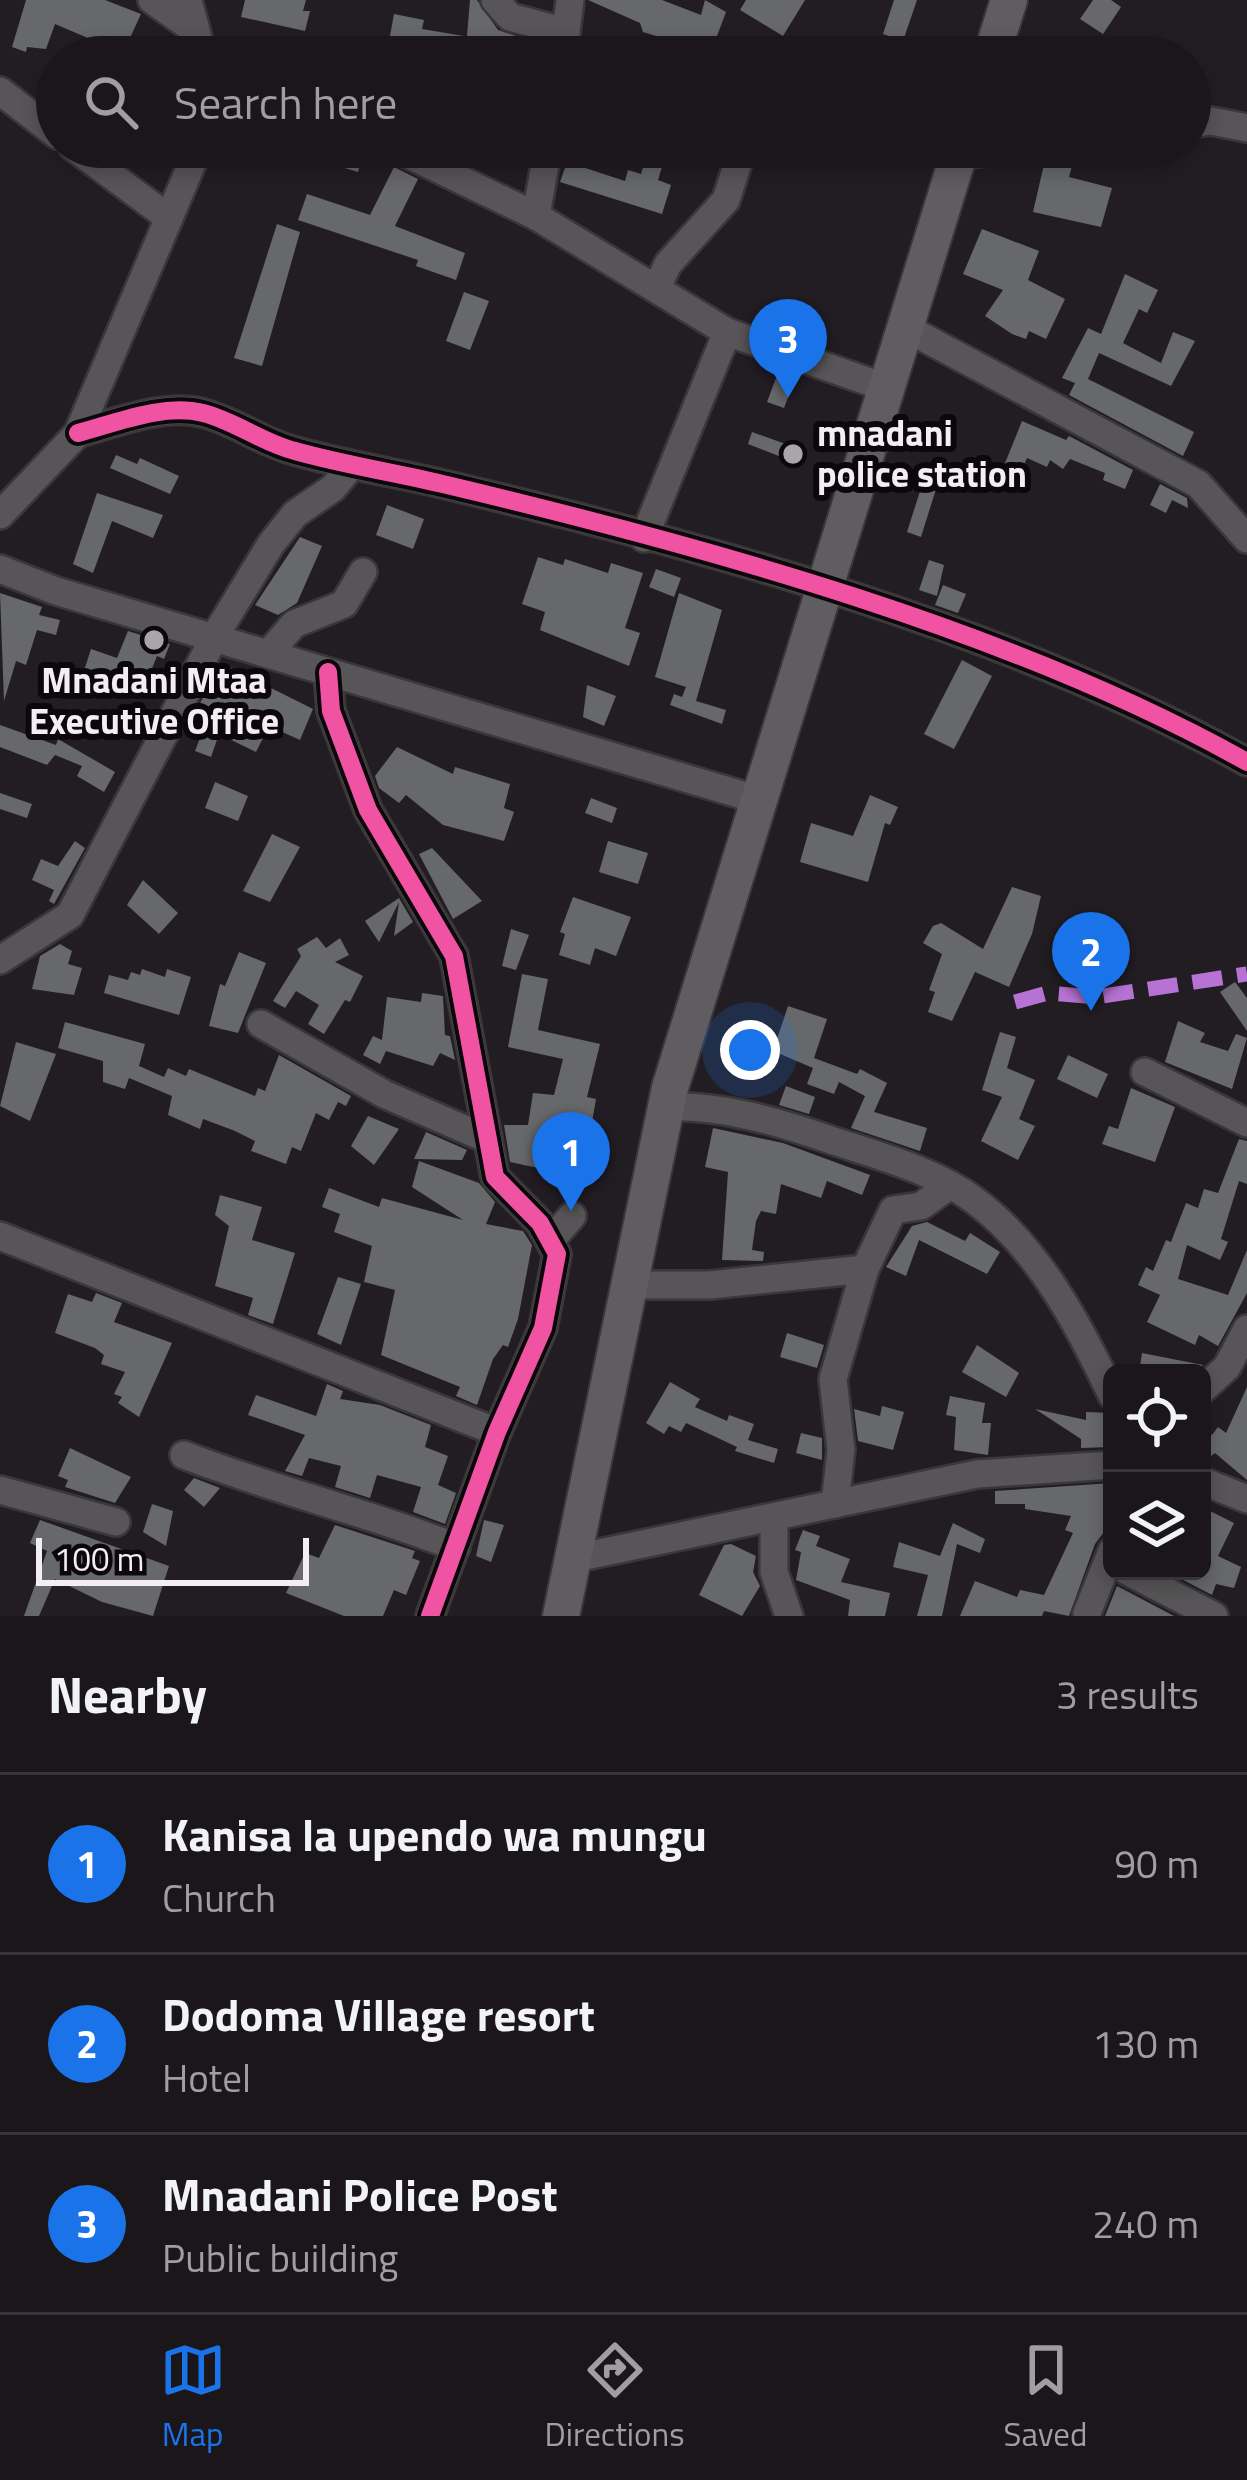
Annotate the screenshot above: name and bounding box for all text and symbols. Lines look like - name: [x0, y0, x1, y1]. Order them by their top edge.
- search box: [36, 36, 1211, 168]
- text: Search here: [174, 68, 397, 136]
- icon: search: [78, 69, 144, 135]
- pin: 3: [749, 299, 827, 398]
- place label: mnadani police station: [817, 405, 1027, 501]
- marker: mnadani police station: [780, 441, 806, 467]
- marker: Mnadani Mtaa Executive Office: [141, 627, 167, 653]
- place label: Mnadani Mtaa Executive Office: [29, 652, 279, 748]
- pin: 2: [1052, 912, 1130, 1011]
- your location: [720, 1020, 780, 1080]
- pin: 1: [532, 1112, 610, 1211]
- map controls: [1103, 1364, 1211, 1580]
- button: locate: [1103, 1364, 1211, 1472]
- button: layers: [1103, 1472, 1211, 1580]
- scale bar: [36, 1532, 309, 1585]
- text: 100 m: [54, 1534, 144, 1584]
- text: Nearby: [48, 1655, 207, 1733]
- text: 3 results: [1056, 1665, 1199, 1724]
- text: Kanisa la upendo wa mungu: [162, 1800, 707, 1868]
- text: 1: [76, 1834, 98, 1893]
- text: 90 m: [1114, 1834, 1199, 1893]
- text: Church: [162, 1868, 276, 1927]
- text: Dodoma Village resort: [162, 1980, 595, 2048]
- text: 2: [76, 2014, 98, 2073]
- text: 130 m: [1092, 2014, 1199, 2073]
- text: Hotel: [162, 2048, 251, 2107]
- text: Mnadani Police Post: [162, 2160, 558, 2228]
- text: 3: [76, 2194, 98, 2253]
- text: 240 m: [1092, 2194, 1199, 2253]
- text: Public building: [162, 2228, 398, 2287]
- tab: Map: [160, 2337, 226, 2459]
- tab: Directions: [545, 2337, 685, 2459]
- tab: Saved: [1004, 2337, 1087, 2459]

